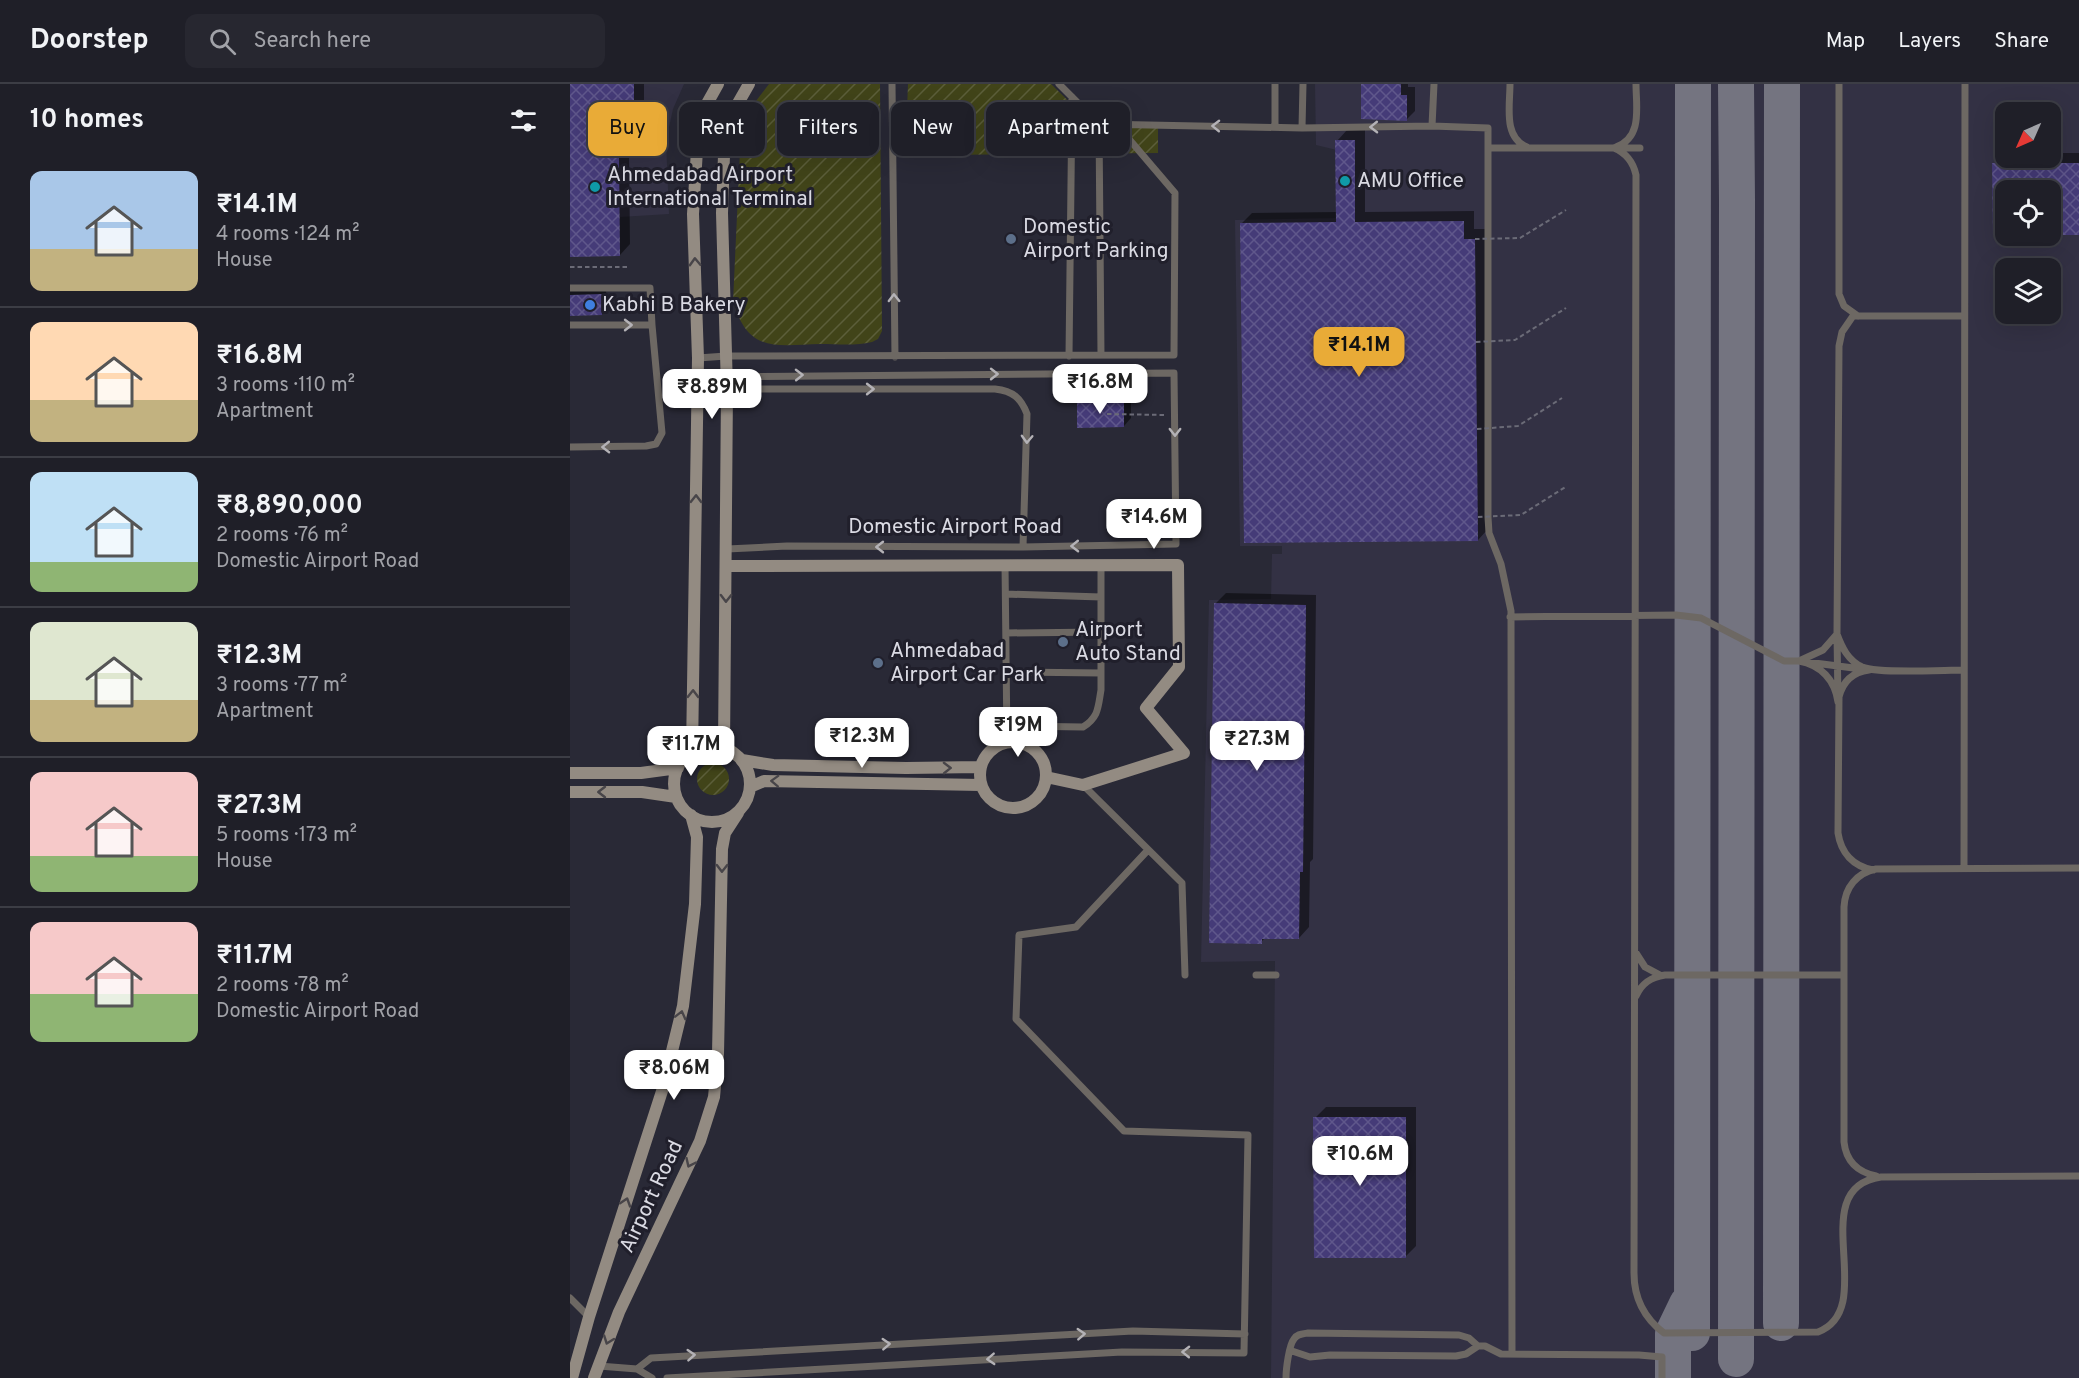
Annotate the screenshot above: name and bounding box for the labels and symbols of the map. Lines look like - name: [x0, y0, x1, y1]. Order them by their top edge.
- north arrow: [1995, 102, 2061, 168]
- one-way arrow: [1212, 120, 1221, 132]
- one-way arrow: [1369, 121, 1378, 133]
- place label: Ahmedabad Airport International Terminal: [607, 162, 813, 213]
- place label: AMU Office: [1357, 168, 1464, 195]
- marker: AMU Office: [1338, 174, 1352, 188]
- marker: Ahmedabad Airport International Terminal: [588, 180, 602, 194]
- place label: Domestic Airport Parking: [1023, 214, 1168, 265]
- marker: Domestic Airport Parking: [1004, 232, 1018, 246]
- one-way arrow: [689, 257, 701, 266]
- place label: Kabhi B Bakery: [602, 292, 746, 319]
- one-way arrow: [888, 294, 900, 303]
- marker: Kabhi B Bakery: [583, 298, 597, 312]
- one-way arrow: [624, 319, 633, 331]
- pin: ₹14.1M: [1310, 327, 1408, 378]
- pin: ₹16.8M: [1051, 364, 1149, 415]
- one-way arrow: [989, 368, 998, 380]
- pin: ₹8.89M: [663, 369, 761, 420]
- one-way arrow: [794, 369, 803, 381]
- one-way arrow: [865, 383, 874, 395]
- one-way arrow: [1169, 427, 1181, 436]
- one-way arrow: [1020, 435, 1033, 444]
- one-way arrow: [602, 440, 611, 453]
- one-way arrow: [690, 494, 702, 503]
- pin: ₹14.6M: [1105, 499, 1203, 550]
- street label: Domestic Airport Road: [848, 514, 1062, 541]
- one-way arrow: [1071, 540, 1080, 553]
- one-way arrow: [876, 541, 885, 553]
- one-way arrow: [720, 593, 732, 602]
- place label: Airport Auto Stand: [1075, 617, 1181, 668]
- marker: Airport Auto Stand: [1056, 635, 1070, 649]
- place label: Ahmedabad Airport Car Park: [890, 638, 1044, 689]
- marker: Ahmedabad Airport Car Park: [871, 656, 885, 670]
- one-way arrow: [686, 689, 699, 698]
- pin: ₹19M: [982, 707, 1054, 758]
- pin: ₹12.3M: [813, 718, 911, 769]
- pin: ₹27.3M: [1208, 721, 1306, 772]
- pin: ₹11.7M: [642, 726, 740, 777]
- one-way arrow: [942, 762, 951, 774]
- one-way arrow: [771, 775, 780, 788]
- one-way arrow: [598, 786, 607, 798]
- one-way arrow: [716, 863, 728, 872]
- one-way arrow: [674, 1010, 687, 1020]
- pin: ₹8.06M: [625, 1050, 723, 1101]
- street label: Airport Road: [614, 1136, 690, 1258]
- pin: ₹10.6M: [1311, 1136, 1409, 1187]
- one-way arrow: [685, 1157, 697, 1168]
- one-way arrow: [619, 1197, 631, 1208]
- one-way arrow: [1076, 1327, 1085, 1340]
- one-way arrow: [603, 1334, 616, 1345]
- one-way arrow: [881, 1337, 890, 1350]
- one-way arrow: [1181, 1346, 1190, 1359]
- one-way arrow: [687, 1349, 696, 1362]
- one-way arrow: [987, 1353, 996, 1366]

